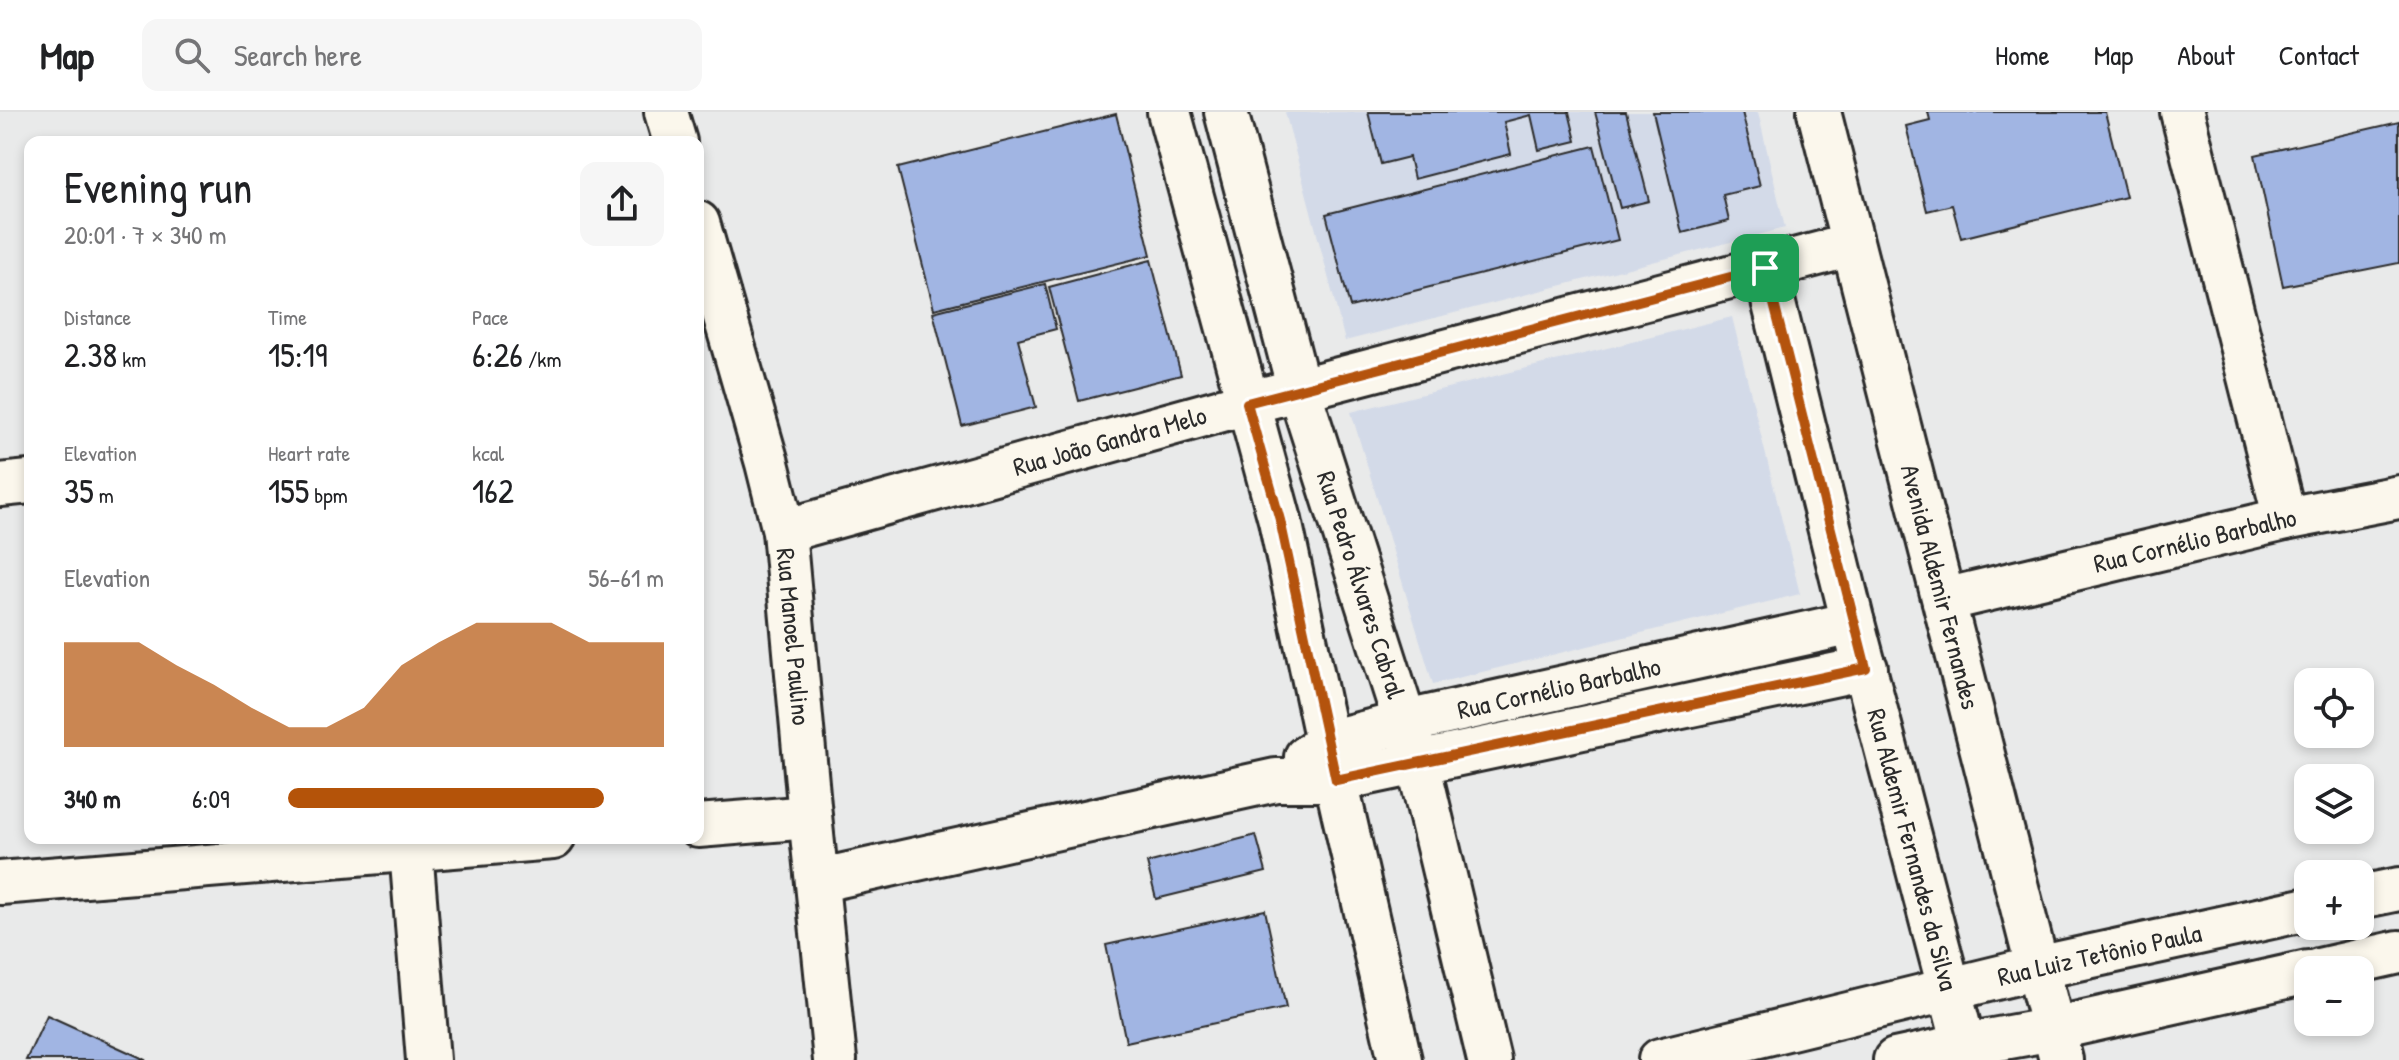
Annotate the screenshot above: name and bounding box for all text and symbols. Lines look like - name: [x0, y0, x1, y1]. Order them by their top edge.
- search box: [142, 19, 702, 91]
- text: Map: [40, 29, 94, 81]
- icon: search: [170, 33, 214, 77]
- text: Search here: [234, 35, 362, 75]
- text: Home: [1995, 36, 2050, 74]
- text: Map: [2094, 36, 2133, 74]
- text: About: [2177, 36, 2235, 74]
- text: Contact: [2279, 36, 2359, 74]
- text: Evening run: [64, 157, 252, 217]
- button: share: [580, 162, 664, 246]
- text: 20:01 · 7 × 340 m: [64, 217, 226, 252]
- pin: [1731, 234, 1799, 302]
- icon: arrive: [1743, 246, 1787, 290]
- text: Distance: [64, 302, 131, 332]
- text: Time: [268, 302, 307, 332]
- text: Pace: [472, 302, 509, 332]
- text: 2.38: [64, 332, 117, 378]
- text: 15:19: [268, 332, 327, 378]
- text: 6:26: [472, 332, 523, 378]
- text: km: [117, 344, 146, 374]
- text: /km: [523, 344, 561, 374]
- street label: Rua João Gandra Melo: [1009, 397, 1210, 484]
- text: Elevation: [64, 438, 137, 468]
- text: Heart rate: [268, 438, 350, 468]
- text: kcal: [472, 438, 504, 468]
- street label: Avenida Aldemir Fernandes: [1893, 461, 1989, 713]
- street label: Rua Pedro Álvares Cabral: [1309, 467, 1414, 703]
- text: 35: [64, 468, 94, 514]
- text: 155: [268, 468, 309, 514]
- text: 162: [472, 468, 514, 514]
- text: m: [94, 480, 114, 510]
- text: bpm: [309, 480, 348, 510]
- street label: Rua Cornélio Barbalho: [2090, 499, 2299, 581]
- street label: Rua Manoel Paulino: [769, 547, 820, 727]
- text: Elevation: [64, 560, 150, 595]
- text: 56–61 m: [588, 560, 664, 595]
- street label: Rua Cornélio Barbalho: [1454, 648, 1664, 727]
- map controls: [2294, 668, 2374, 1036]
- button: locate: [2294, 668, 2374, 748]
- street label: Rua Aldemir Fernandes da Silva: [1859, 705, 1967, 994]
- button: layers: [2294, 764, 2374, 844]
- text: 340 m: [64, 781, 121, 816]
- text: 6:09: [192, 781, 230, 816]
- button: +: [2294, 860, 2374, 940]
- street label: Rua Luiz Tetônio Paula: [1994, 915, 2205, 994]
- button: −: [2294, 956, 2374, 1036]

